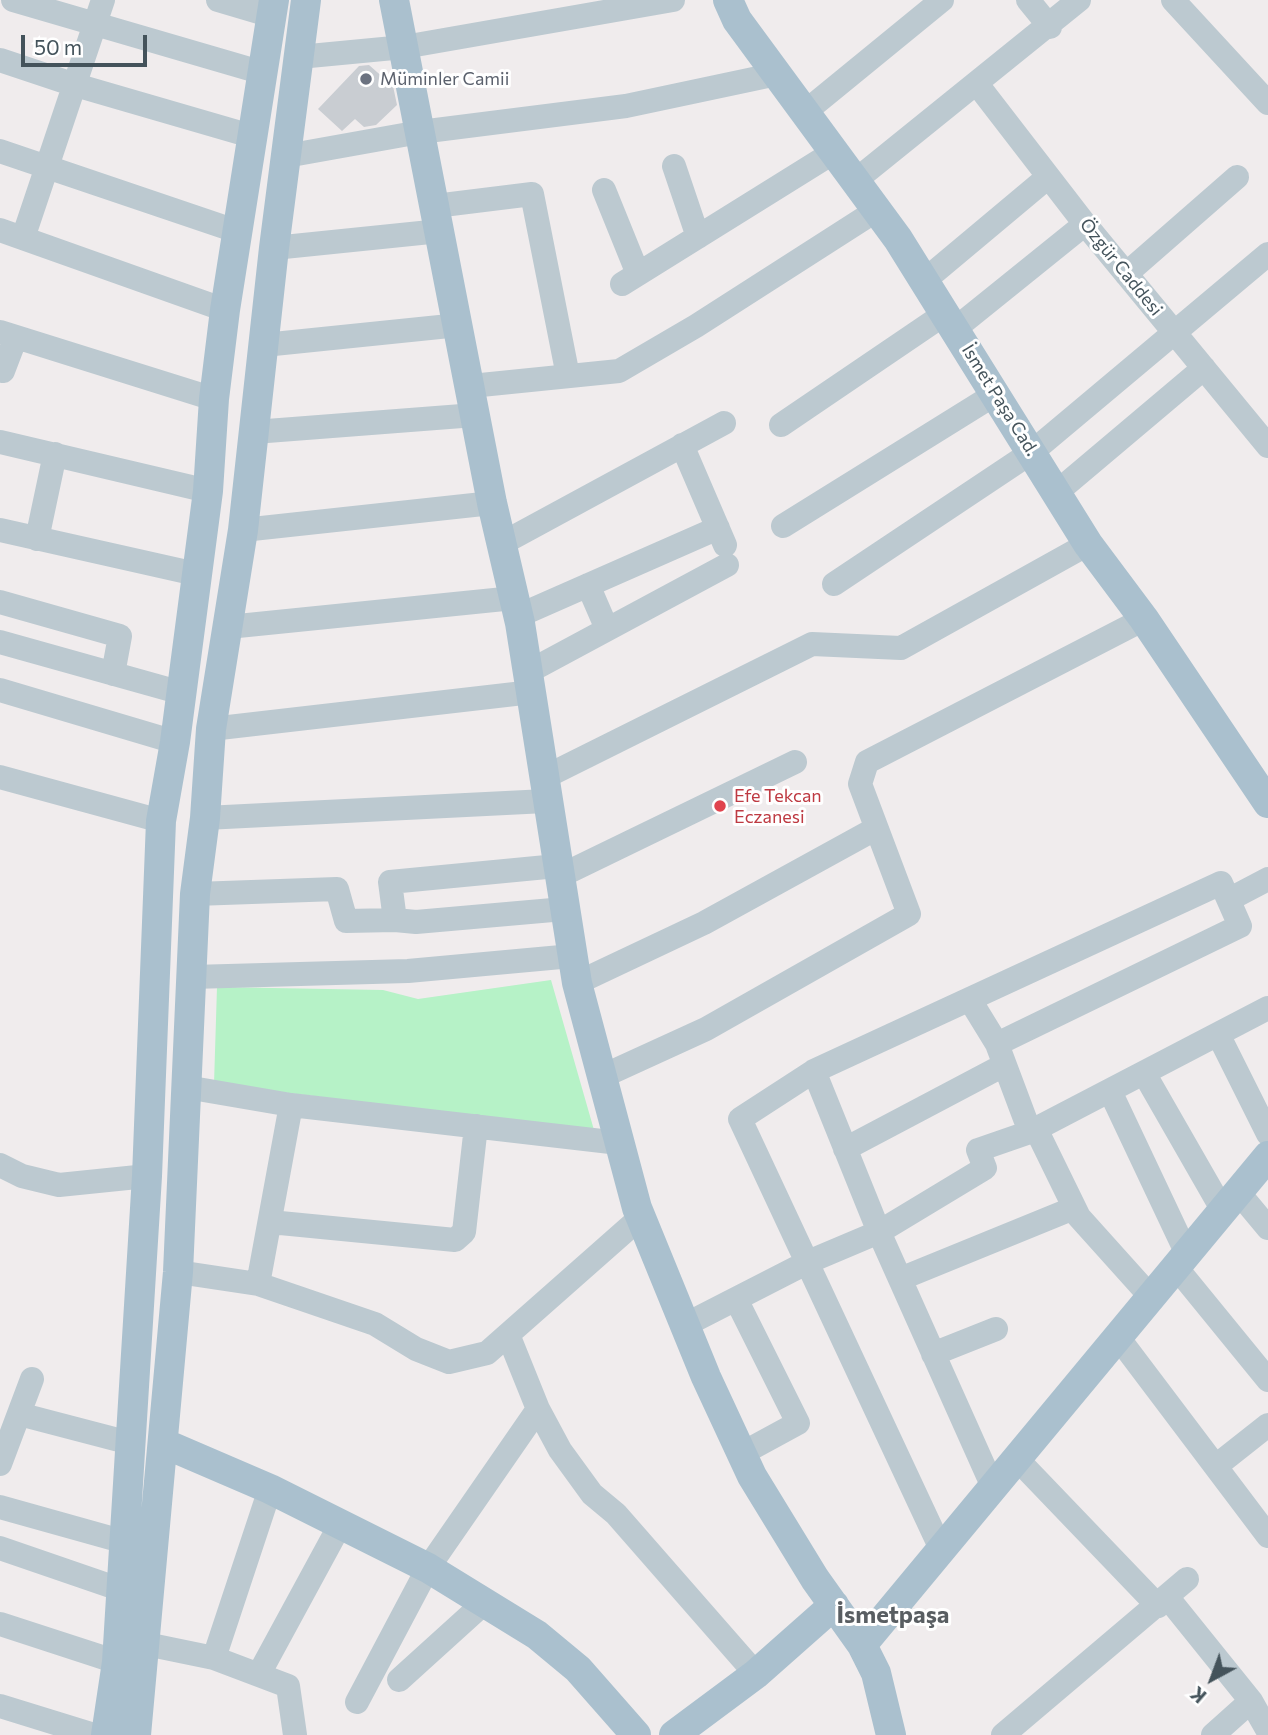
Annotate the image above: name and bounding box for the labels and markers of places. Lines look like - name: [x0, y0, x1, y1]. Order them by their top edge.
- place label: Müminler Camii: [380, 68, 509, 90]
- marker: Müminler Camii: [358, 71, 374, 87]
- place label: Efe Tekcan Eczanesi: [734, 785, 822, 828]
- marker: Efe Tekcan Eczanesi: [712, 798, 728, 814]

